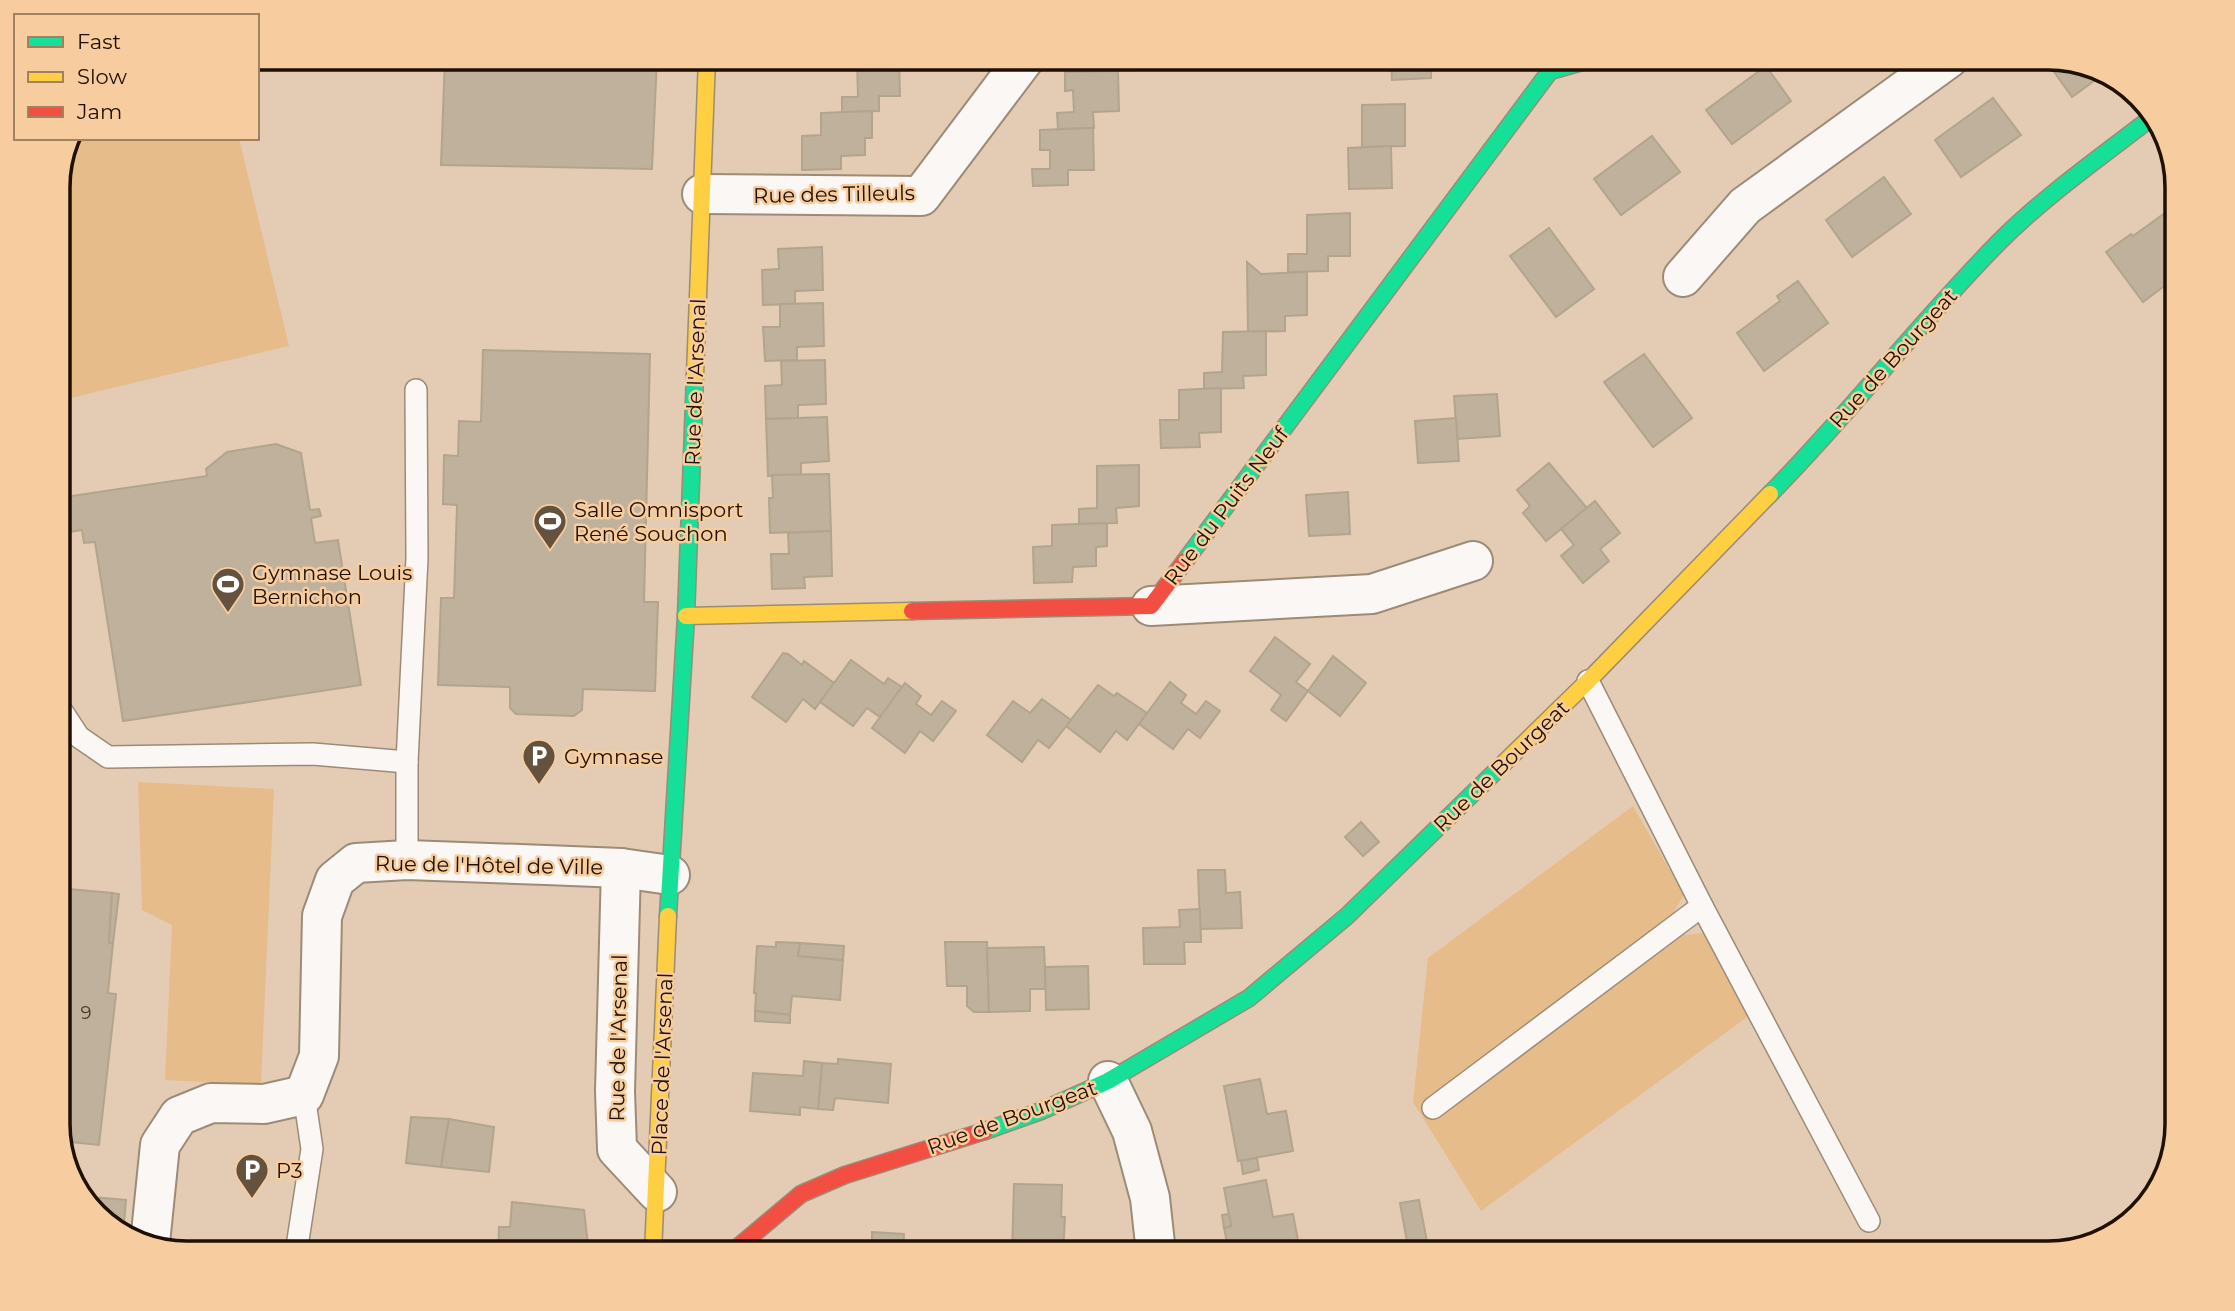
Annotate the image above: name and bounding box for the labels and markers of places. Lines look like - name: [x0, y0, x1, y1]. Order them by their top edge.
- place label: Salle Omnisport René Souchon: [574, 497, 743, 546]
- sports icon: Salle Omnisport René Souchon: [531, 502, 569, 551]
- place label: Gymnase Louis Bernichon: [252, 560, 412, 609]
- sports icon: Gymnase Louis Bernichon: [209, 565, 247, 614]
- parking icon: Gymnase: [520, 737, 558, 786]
- place label: Gymnase: [564, 744, 663, 769]
- parking icon: P3: [233, 1151, 271, 1200]
- place label: P3: [276, 1158, 303, 1183]

